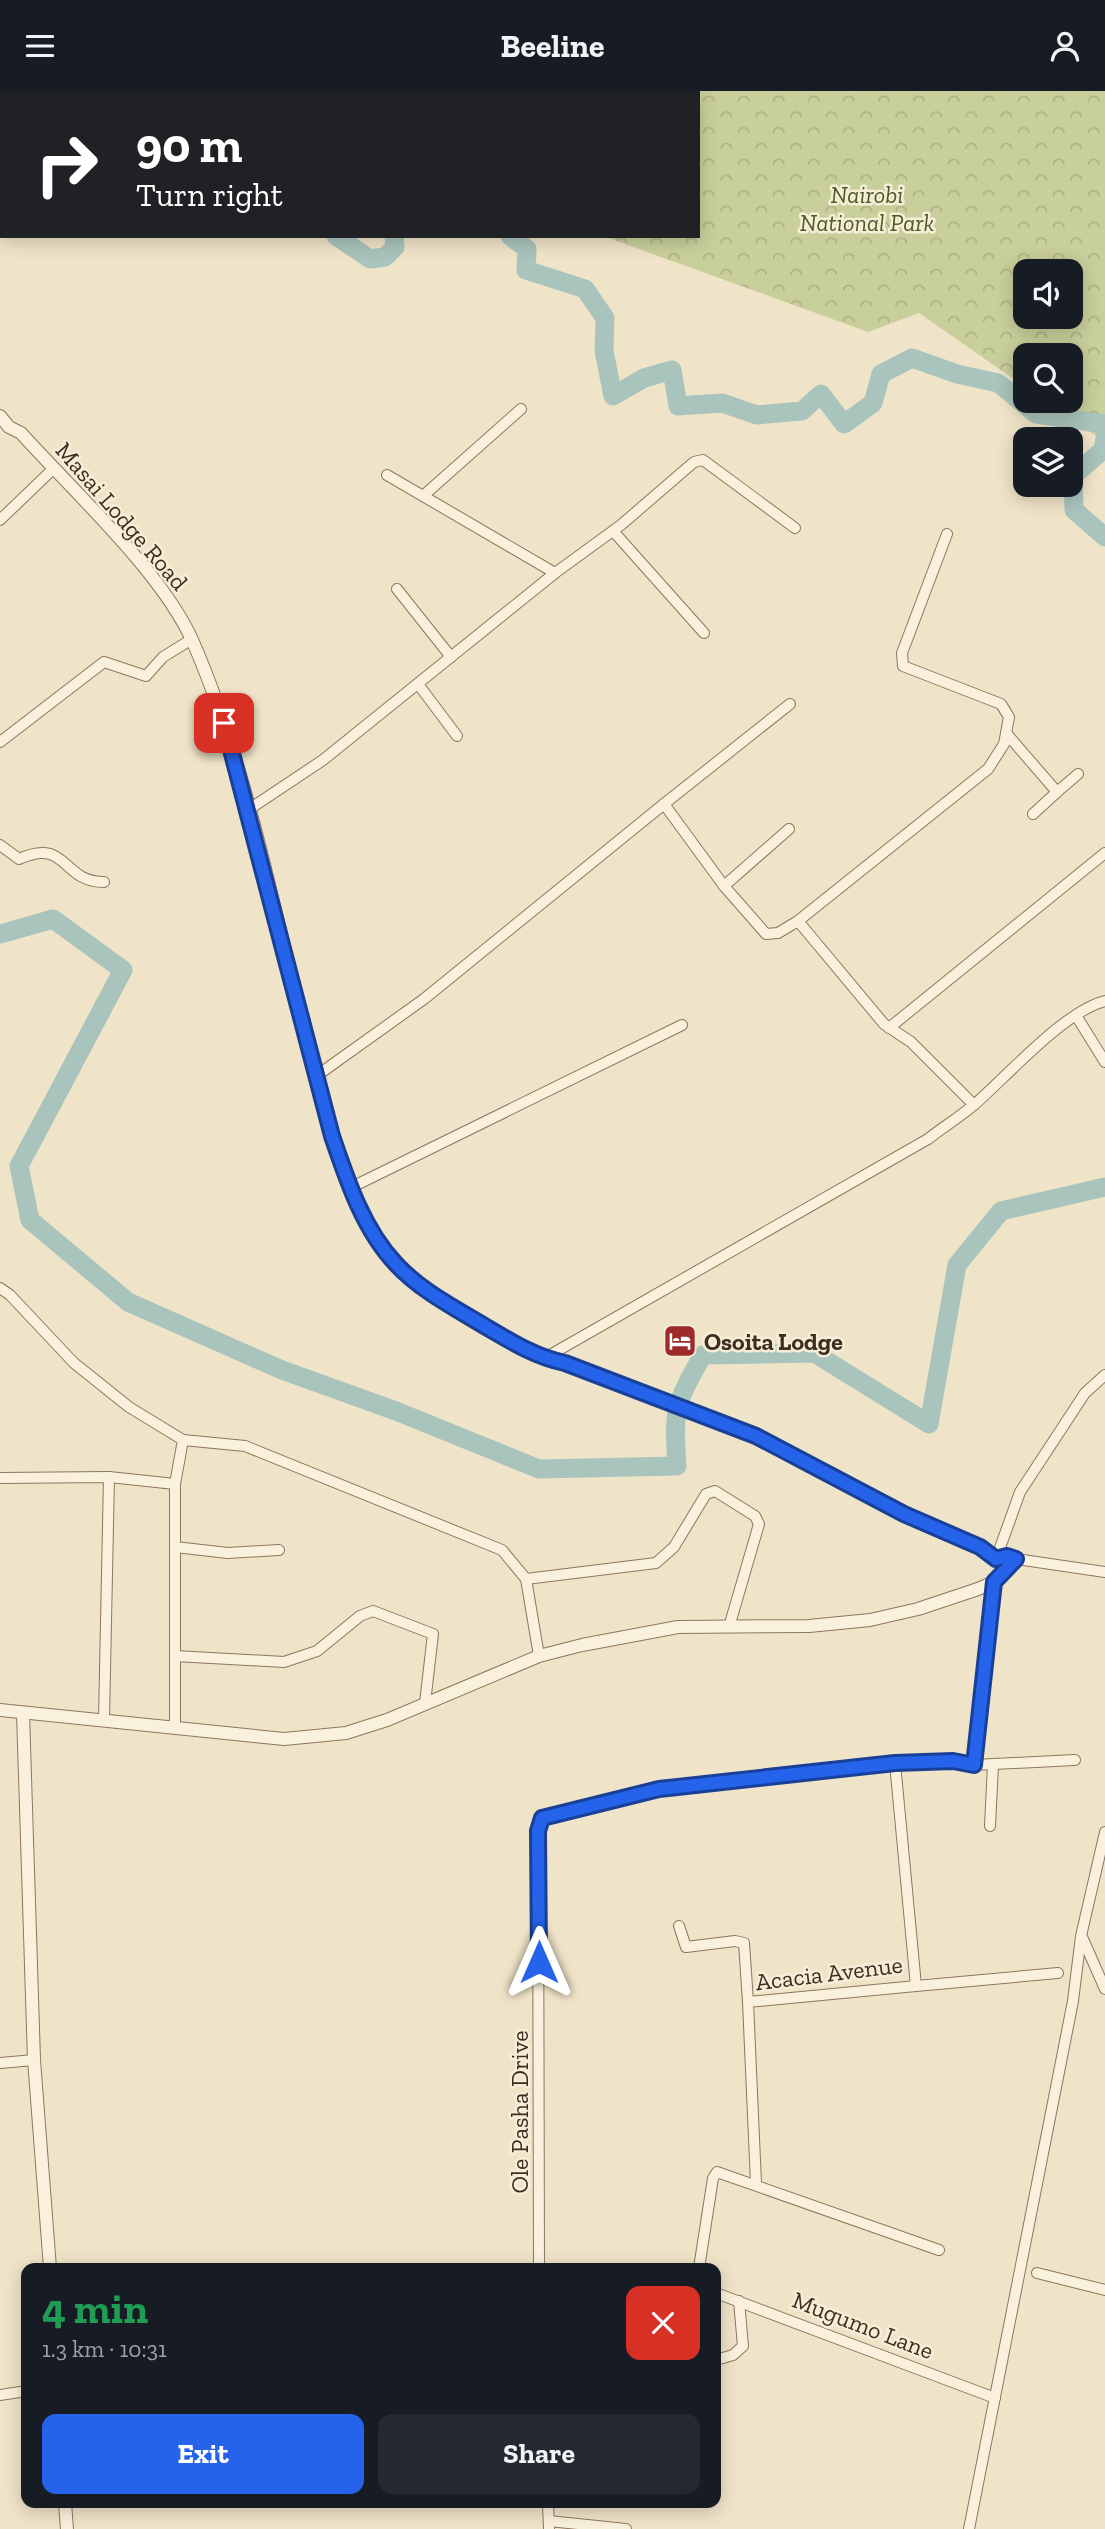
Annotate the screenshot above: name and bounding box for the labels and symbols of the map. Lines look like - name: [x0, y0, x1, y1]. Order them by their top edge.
- park label: Nairobi National Park: [800, 180, 935, 237]
- street label: Masai Lodge Road: [50, 436, 194, 596]
- pin: [194, 693, 254, 753]
- hotel icon: Osoita Lodge: [661, 1322, 699, 1360]
- place label: Osoita Lodge: [704, 1327, 843, 1356]
- position arrow: [502, 1925, 576, 1999]
- street label: Acacia Avenue: [754, 1950, 904, 1996]
- street label: Ole Pasha Drive: [505, 2030, 534, 2194]
- street label: Mugumo Lane: [788, 2285, 938, 2365]

